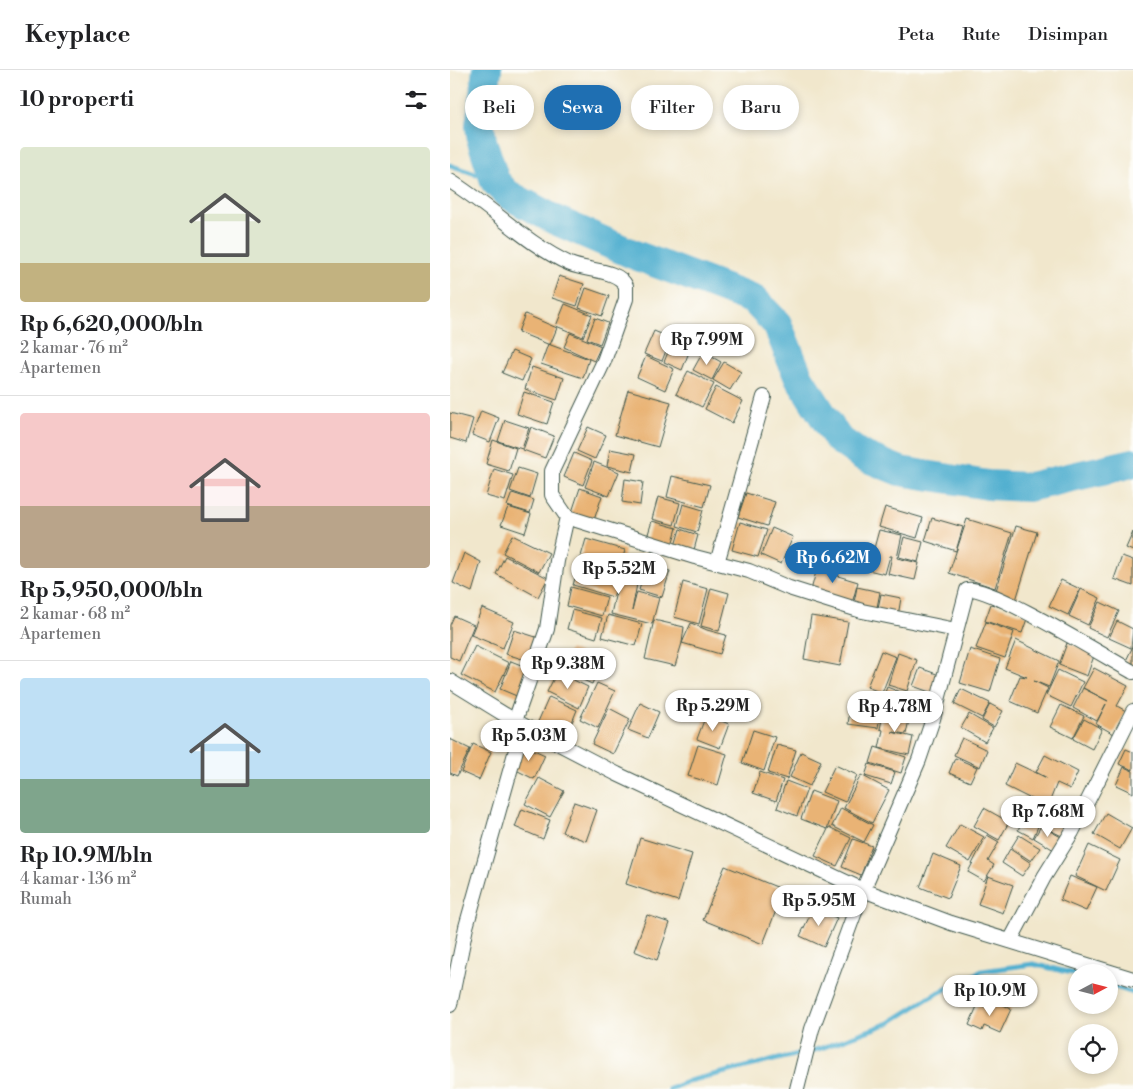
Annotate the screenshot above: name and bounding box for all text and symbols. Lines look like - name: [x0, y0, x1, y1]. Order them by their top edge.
- text: Keyplace: [25, 20, 130, 50]
- text: Peta: [898, 23, 934, 46]
- text: Rute: [962, 23, 1000, 46]
- text: Disimpan: [1028, 23, 1108, 46]
- chip: Beli: [465, 85, 534, 130]
- chip: Sewa: [544, 85, 621, 130]
- chip: Filter: [631, 85, 713, 130]
- chip: Baru: [723, 85, 799, 130]
- icon: filters: [402, 86, 430, 114]
- text: 10 properti: [20, 87, 134, 113]
- icon: home: [180, 180, 270, 270]
- text: Rp 6,620,000/bln: [20, 312, 203, 338]
- pin: Rp 7.99M: [655, 324, 759, 366]
- text: Rp 7.99M: [671, 330, 743, 350]
- text: 2 kamar · 76 m²: [20, 338, 128, 358]
- text: Apartemen: [20, 358, 101, 378]
- icon: home: [180, 445, 270, 535]
- pin: Rp 6.62M: [781, 542, 885, 584]
- text: Rp 6.62M: [796, 548, 870, 568]
- pin: Rp 5.52M: [567, 552, 671, 595]
- text: Rp 5.52M: [582, 559, 656, 579]
- text: Rp 5,950,000/bln: [20, 578, 203, 604]
- text: 2 kamar · 68 m²: [20, 604, 130, 624]
- text: Apartemen: [20, 624, 101, 644]
- pin: Rp 9.38M: [516, 648, 620, 690]
- text: Rp 9.38M: [531, 654, 605, 674]
- pin: Rp 5.29M: [661, 690, 765, 732]
- pin: Rp 4.78M: [843, 690, 947, 733]
- text: Rp 5.29M: [676, 696, 750, 716]
- text: Rp 4.78M: [858, 697, 932, 717]
- icon: home: [180, 710, 270, 800]
- pin: Rp 5.03M: [477, 720, 581, 762]
- text: Rp 5.03M: [492, 726, 566, 746]
- pin: Rp 7.68M: [996, 796, 1100, 838]
- text: Rp 7.68M: [1012, 802, 1084, 822]
- text: Rp 10.9M/bln: [20, 843, 152, 869]
- text: 4 kamar · 136 m²: [20, 869, 136, 889]
- pin: Rp 5.95M: [767, 884, 871, 927]
- text: Rumah: [20, 889, 72, 909]
- text: Rp 5.95M: [782, 891, 856, 911]
- north arrow: [1068, 964, 1118, 1014]
- map controls: [1068, 964, 1118, 1074]
- pin: Rp 10.9M: [938, 974, 1042, 1017]
- text: Rp 10.9M: [954, 981, 1026, 1001]
- button: locate: [1068, 1024, 1118, 1074]

